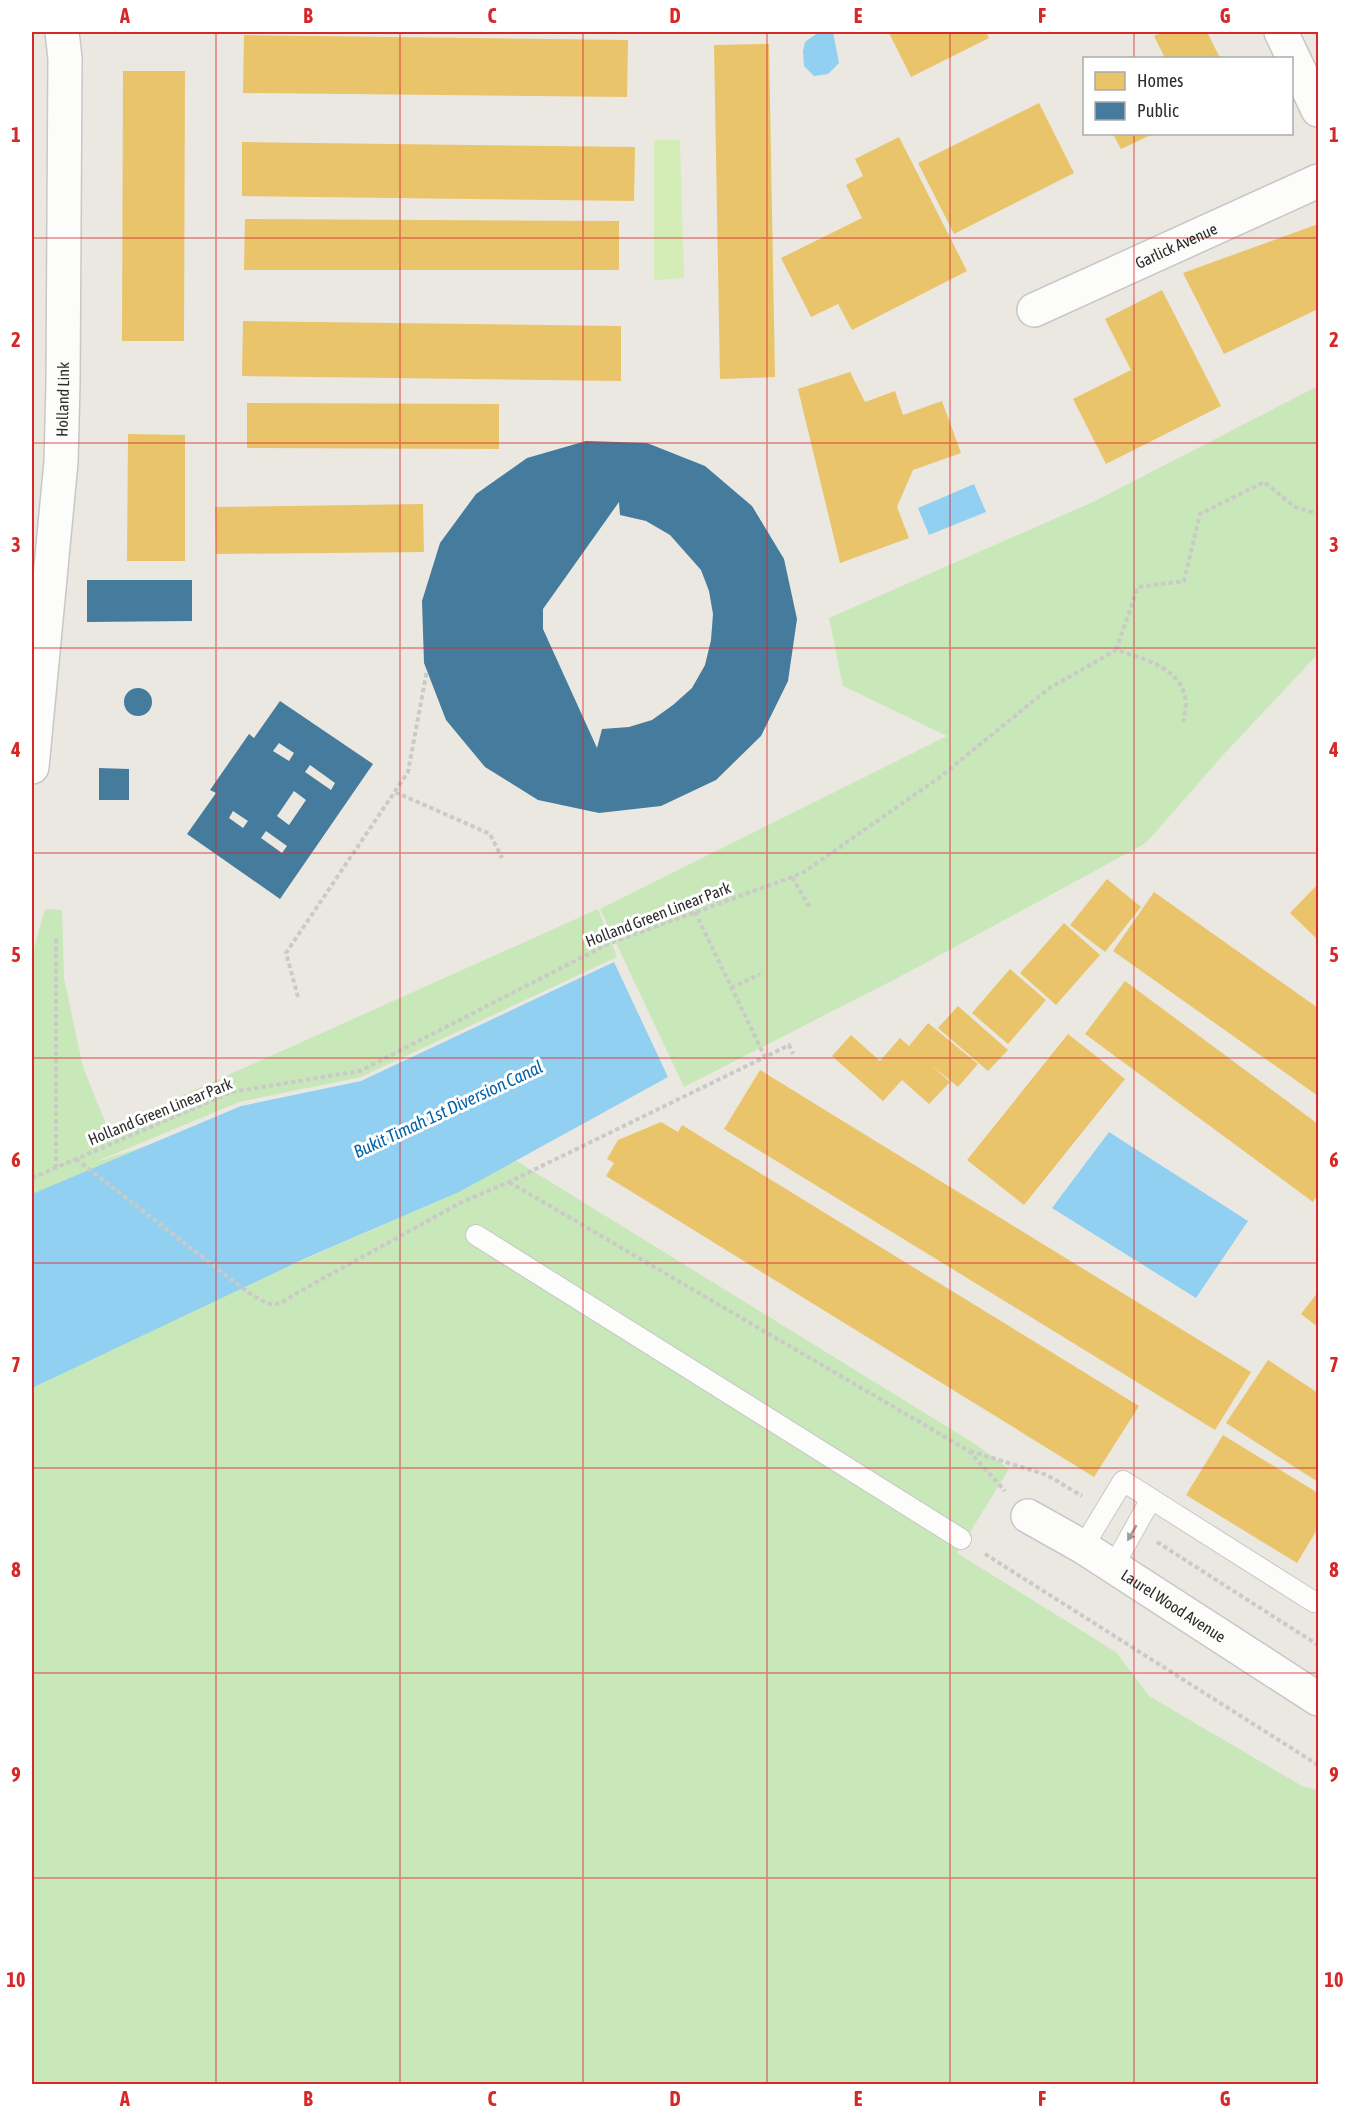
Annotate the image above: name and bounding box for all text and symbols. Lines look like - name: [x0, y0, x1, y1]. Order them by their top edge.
- text: A: [119, 4, 130, 27]
- text: B: [303, 4, 313, 27]
- text: C: [488, 4, 497, 27]
- text: D: [669, 4, 681, 27]
- text: E: [854, 4, 863, 27]
- text: F: [1038, 4, 1046, 27]
- text: G: [1220, 4, 1231, 27]
- legend: [1083, 57, 1293, 135]
- text: Homes: [1137, 70, 1183, 91]
- text: Public: [1137, 100, 1179, 121]
- text: 1: [11, 123, 21, 146]
- text: 1: [1329, 123, 1339, 146]
- street label: Garlick Avenue: [1132, 219, 1220, 272]
- text: 2: [11, 328, 21, 351]
- text: 2: [1329, 328, 1339, 351]
- street label: Holland Link: [53, 362, 72, 437]
- text: 3: [11, 533, 21, 556]
- text: 3: [1329, 533, 1339, 556]
- text: 4: [10, 738, 21, 761]
- text: 4: [1328, 738, 1339, 761]
- street label: Holland Green Linear Park: [583, 878, 733, 950]
- text: 5: [11, 943, 21, 966]
- text: 5: [1329, 943, 1339, 966]
- water label: Bukit Timah 1st Diversion Canal: [350, 1056, 546, 1162]
- street label: Holland Green Linear Park: [85, 1074, 235, 1148]
- text: 6: [11, 1148, 21, 1171]
- text: 6: [1329, 1148, 1339, 1171]
- text: 7: [11, 1353, 21, 1376]
- text: 7: [1329, 1353, 1339, 1376]
- one-way arrow: [1127, 1525, 1137, 1542]
- text: 8: [11, 1558, 21, 1581]
- text: 8: [1329, 1558, 1339, 1581]
- street label: Laurel Wood Avenue: [1118, 1565, 1229, 1646]
- text: 9: [11, 1763, 21, 1786]
- text: 9: [1329, 1763, 1339, 1786]
- text: 10: [7, 1968, 25, 1991]
- text: 10: [1325, 1968, 1343, 1991]
- text: A: [119, 2087, 130, 2110]
- text: B: [303, 2087, 313, 2110]
- text: C: [488, 2087, 497, 2110]
- text: D: [669, 2087, 681, 2110]
- text: E: [854, 2087, 863, 2110]
- text: F: [1038, 2087, 1046, 2110]
- text: G: [1220, 2087, 1231, 2110]

